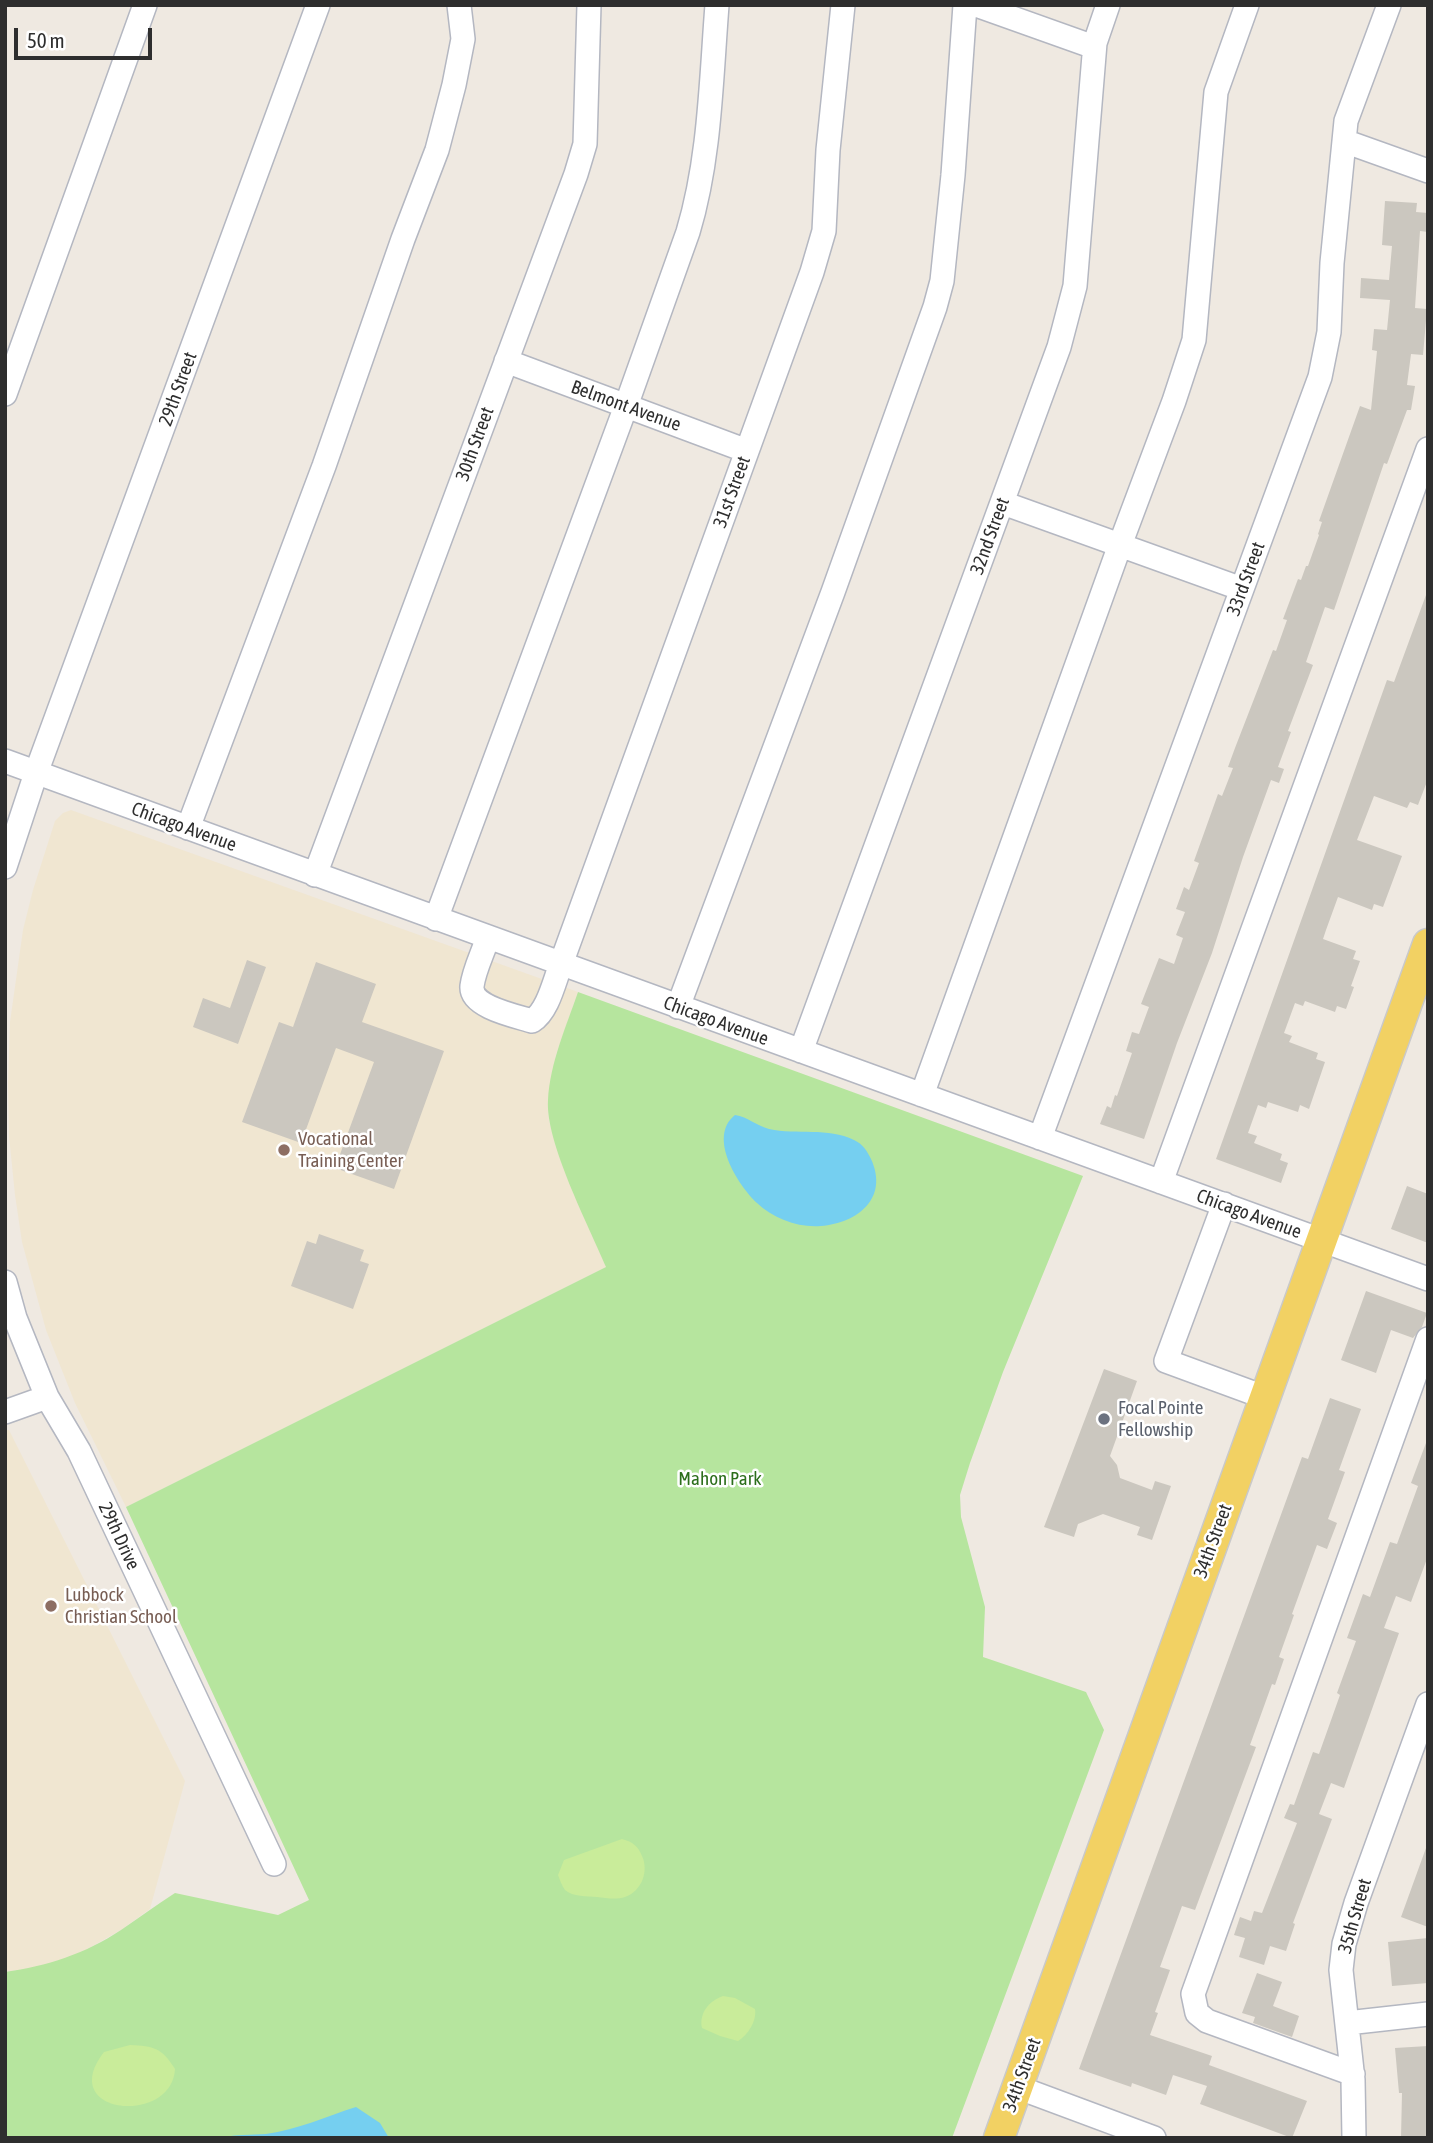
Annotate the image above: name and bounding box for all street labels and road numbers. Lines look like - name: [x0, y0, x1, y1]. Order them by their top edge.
- street label: 29th Street: [154, 349, 202, 429]
- street label: Belmont Avenue: [568, 376, 684, 436]
- street label: 30th Street: [451, 404, 499, 484]
- street label: 31st Street: [709, 453, 755, 531]
- street label: 32nd Street: [966, 494, 1014, 578]
- street label: 33rd Street: [1222, 539, 1270, 619]
- street label: Chicago Avenue: [128, 797, 240, 857]
- street label: Chicago Avenue: [660, 991, 772, 1051]
- street label: Chicago Avenue: [1193, 1184, 1305, 1244]
- street label: 29th Drive: [93, 1499, 145, 1573]
- street label: 34th Street: [1189, 1501, 1237, 1581]
- street label: 35th Street: [1333, 1876, 1377, 1956]
- street label: 34th Street: [998, 2035, 1046, 2115]

